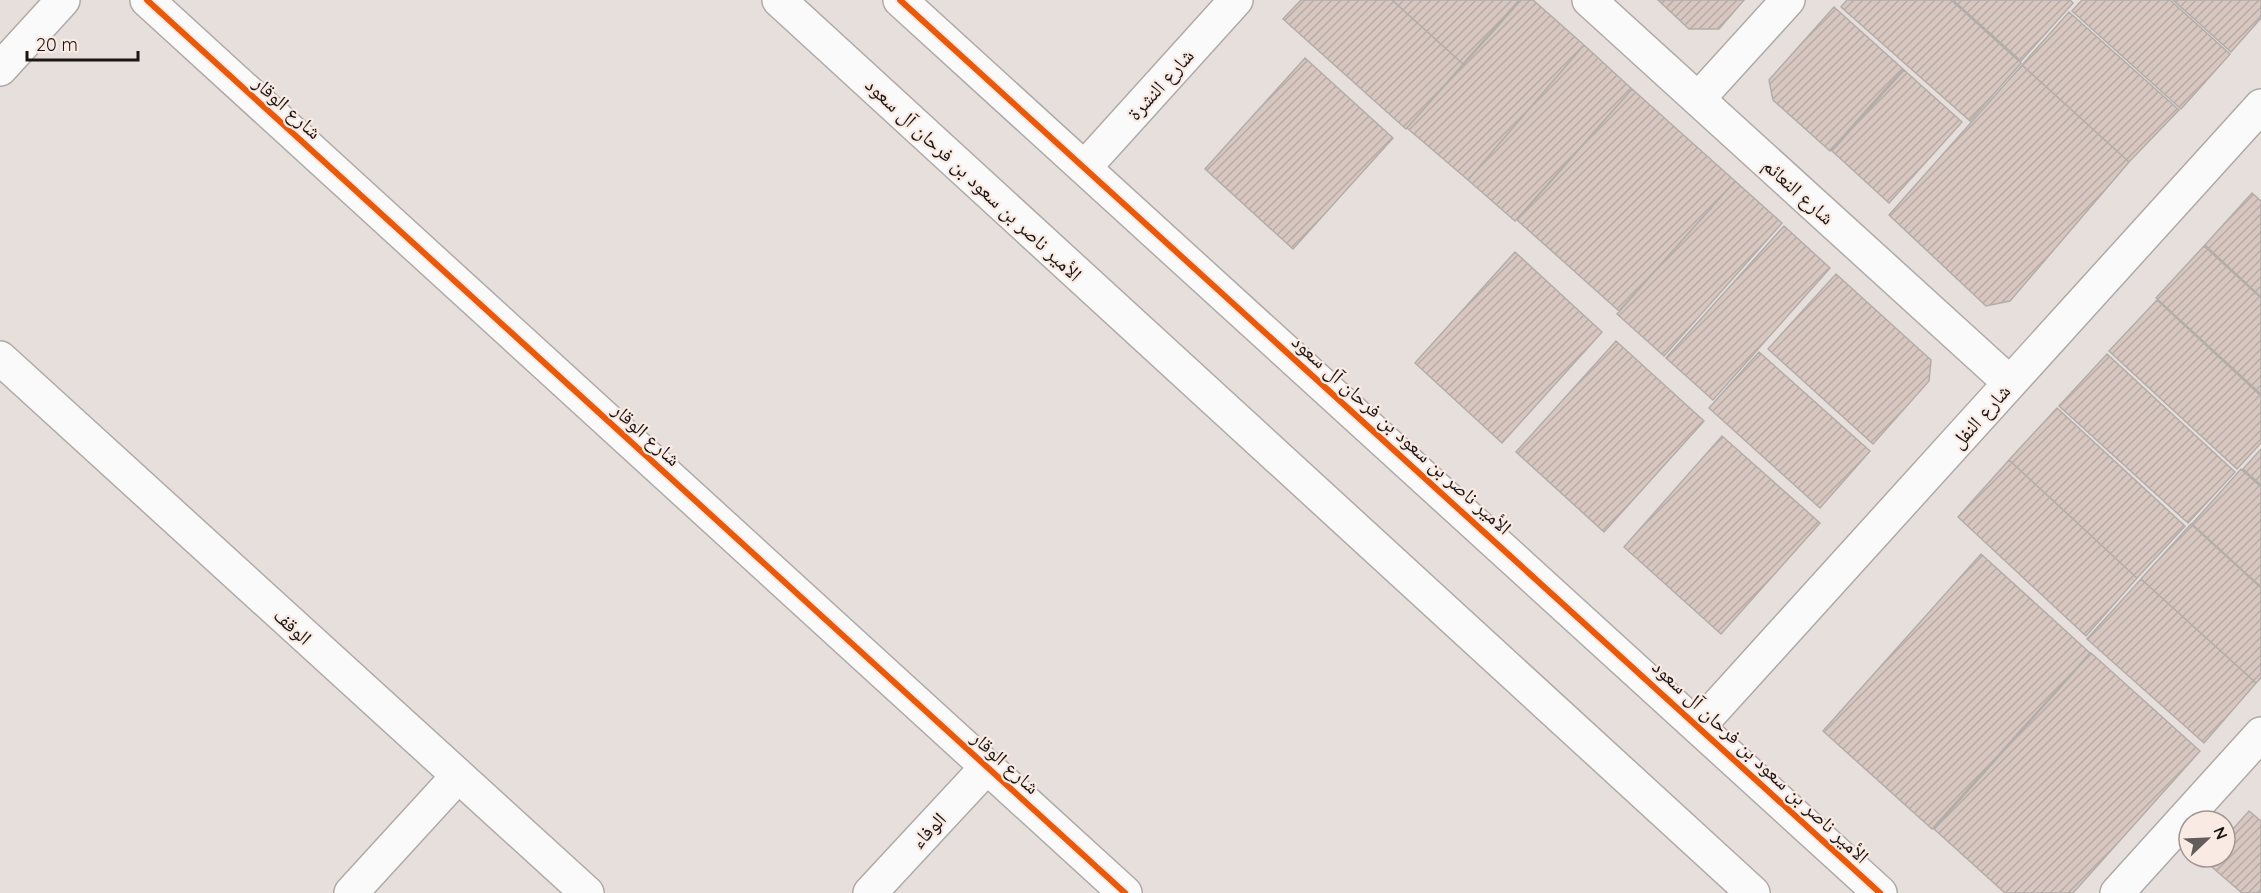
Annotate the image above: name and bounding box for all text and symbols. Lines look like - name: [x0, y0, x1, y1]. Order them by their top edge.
- scale bar: [27, 24, 138, 62]
- text: 20 m: [36, 33, 78, 56]
- street label: شارع النشرة: [1121, 43, 1199, 126]
- street label: شارع الوقار: [247, 69, 327, 145]
- street label: الأمير ناصر بن سعود بن فرحان آل سعود: [860, 72, 1088, 286]
- street label: شارع النعائم: [1757, 152, 1840, 231]
- street label: الأمير ناصر بن سعود بن فرحان آل سعود: [1287, 329, 1517, 539]
- street label: شارع النفل: [1945, 379, 2016, 454]
- street label: شارع الوقار: [606, 396, 686, 472]
- street label: الوقف: [269, 602, 317, 650]
- street label: الأمير ناصر بن سعود بن فرحان آل سعود: [1647, 654, 1875, 868]
- street label: شارع الوقار: [965, 724, 1045, 800]
- street label: الوفاء: [905, 807, 951, 853]
- north arrow: [2177, 809, 2237, 869]
- text: N: [2209, 824, 2232, 842]

